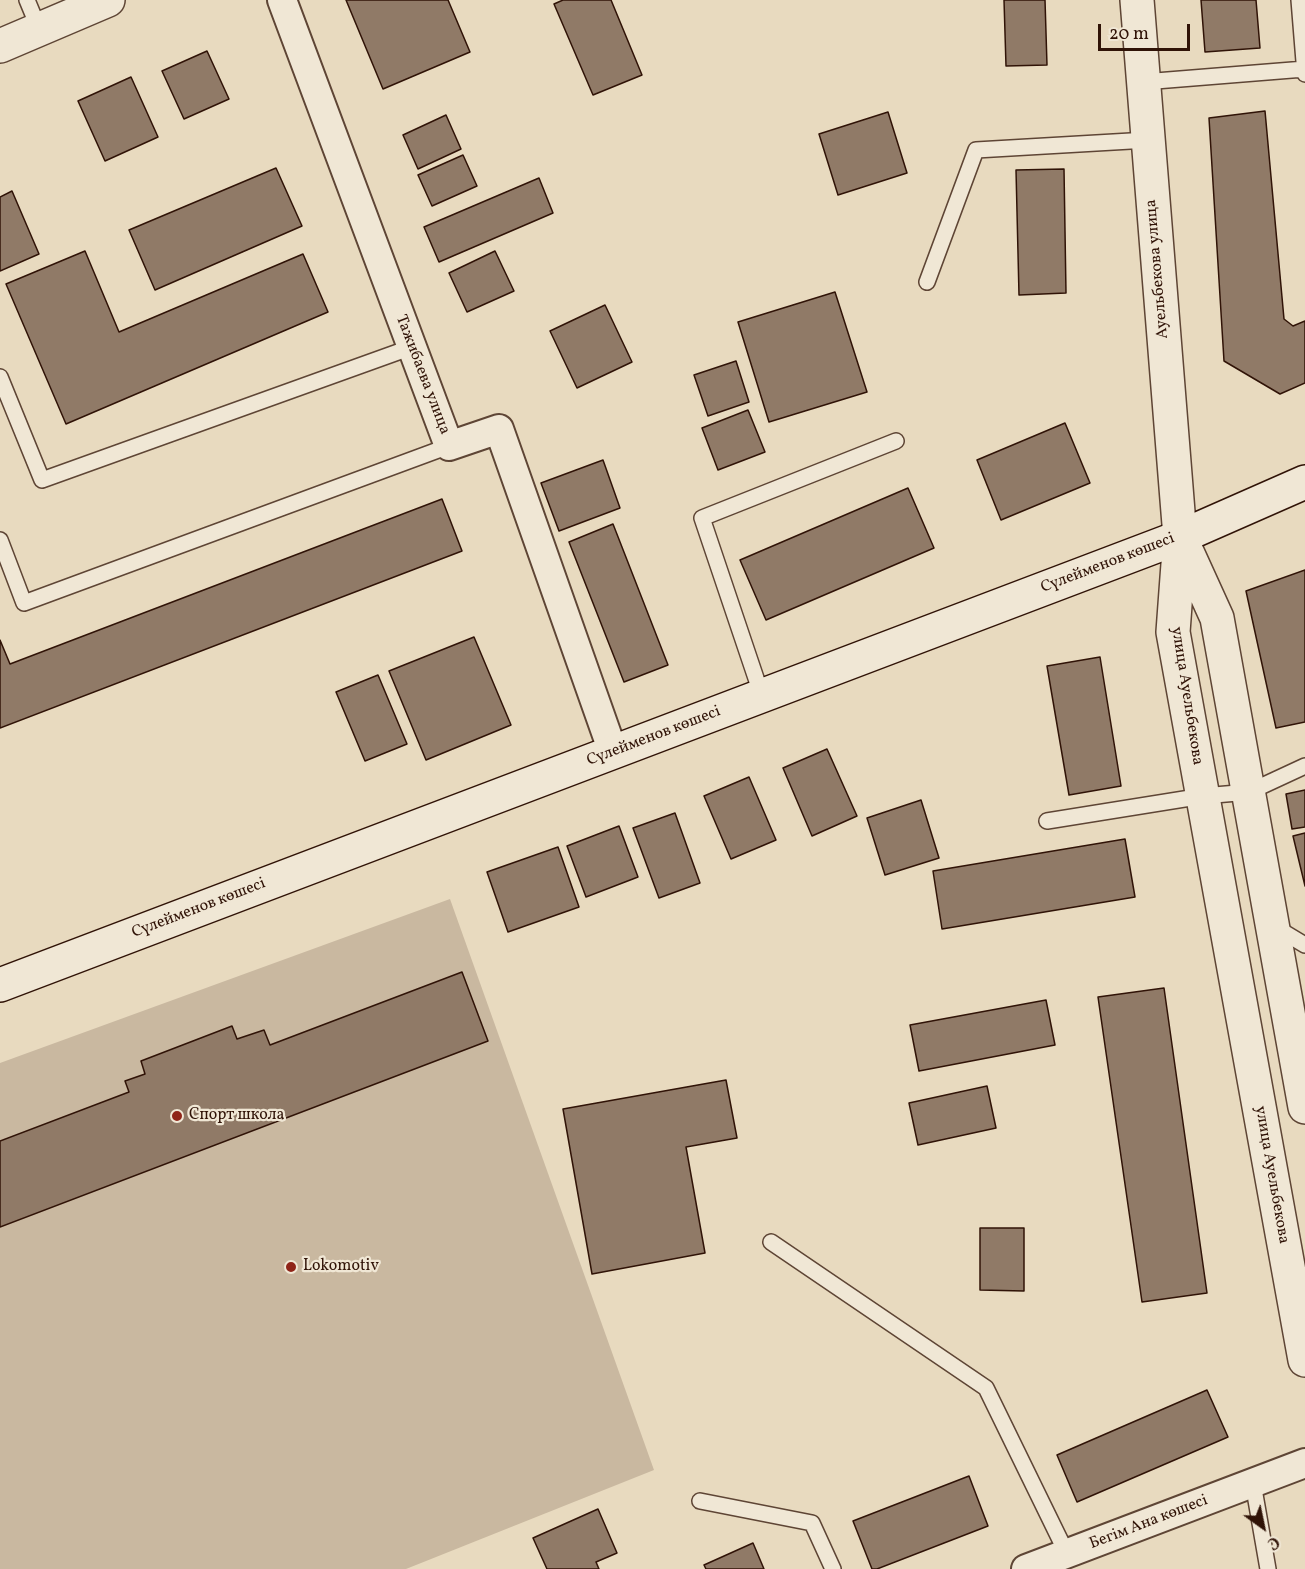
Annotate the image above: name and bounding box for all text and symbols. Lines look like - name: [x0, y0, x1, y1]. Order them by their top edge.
- scale bar: [1101, 12, 1192, 50]
- text: 20 m: [1109, 22, 1149, 47]
- street label: Ауельбекова улица: [1142, 198, 1174, 340]
- street label: Тажибаева улица: [390, 313, 454, 437]
- street label: Сүлейменов көшесі: [1038, 530, 1178, 598]
- street label: улица Ауельбекова: [1166, 625, 1206, 767]
- street label: Сүлейменов көшесі: [584, 703, 724, 771]
- street label: Сүлейменов көшесі: [129, 875, 269, 943]
- street label: улица Ауельбекова: [1249, 1104, 1293, 1246]
- place label: Спорт школа: [189, 1106, 284, 1126]
- marker: Спорт школа: [170, 1109, 184, 1123]
- place label: Lokomotiv: [303, 1257, 379, 1277]
- marker: Lokomotiv: [284, 1260, 298, 1274]
- street label: Бегім Ана көшесі: [1087, 1492, 1211, 1554]
- north arrow: [1233, 1497, 1293, 1557]
- text: С: [1263, 1530, 1283, 1554]

